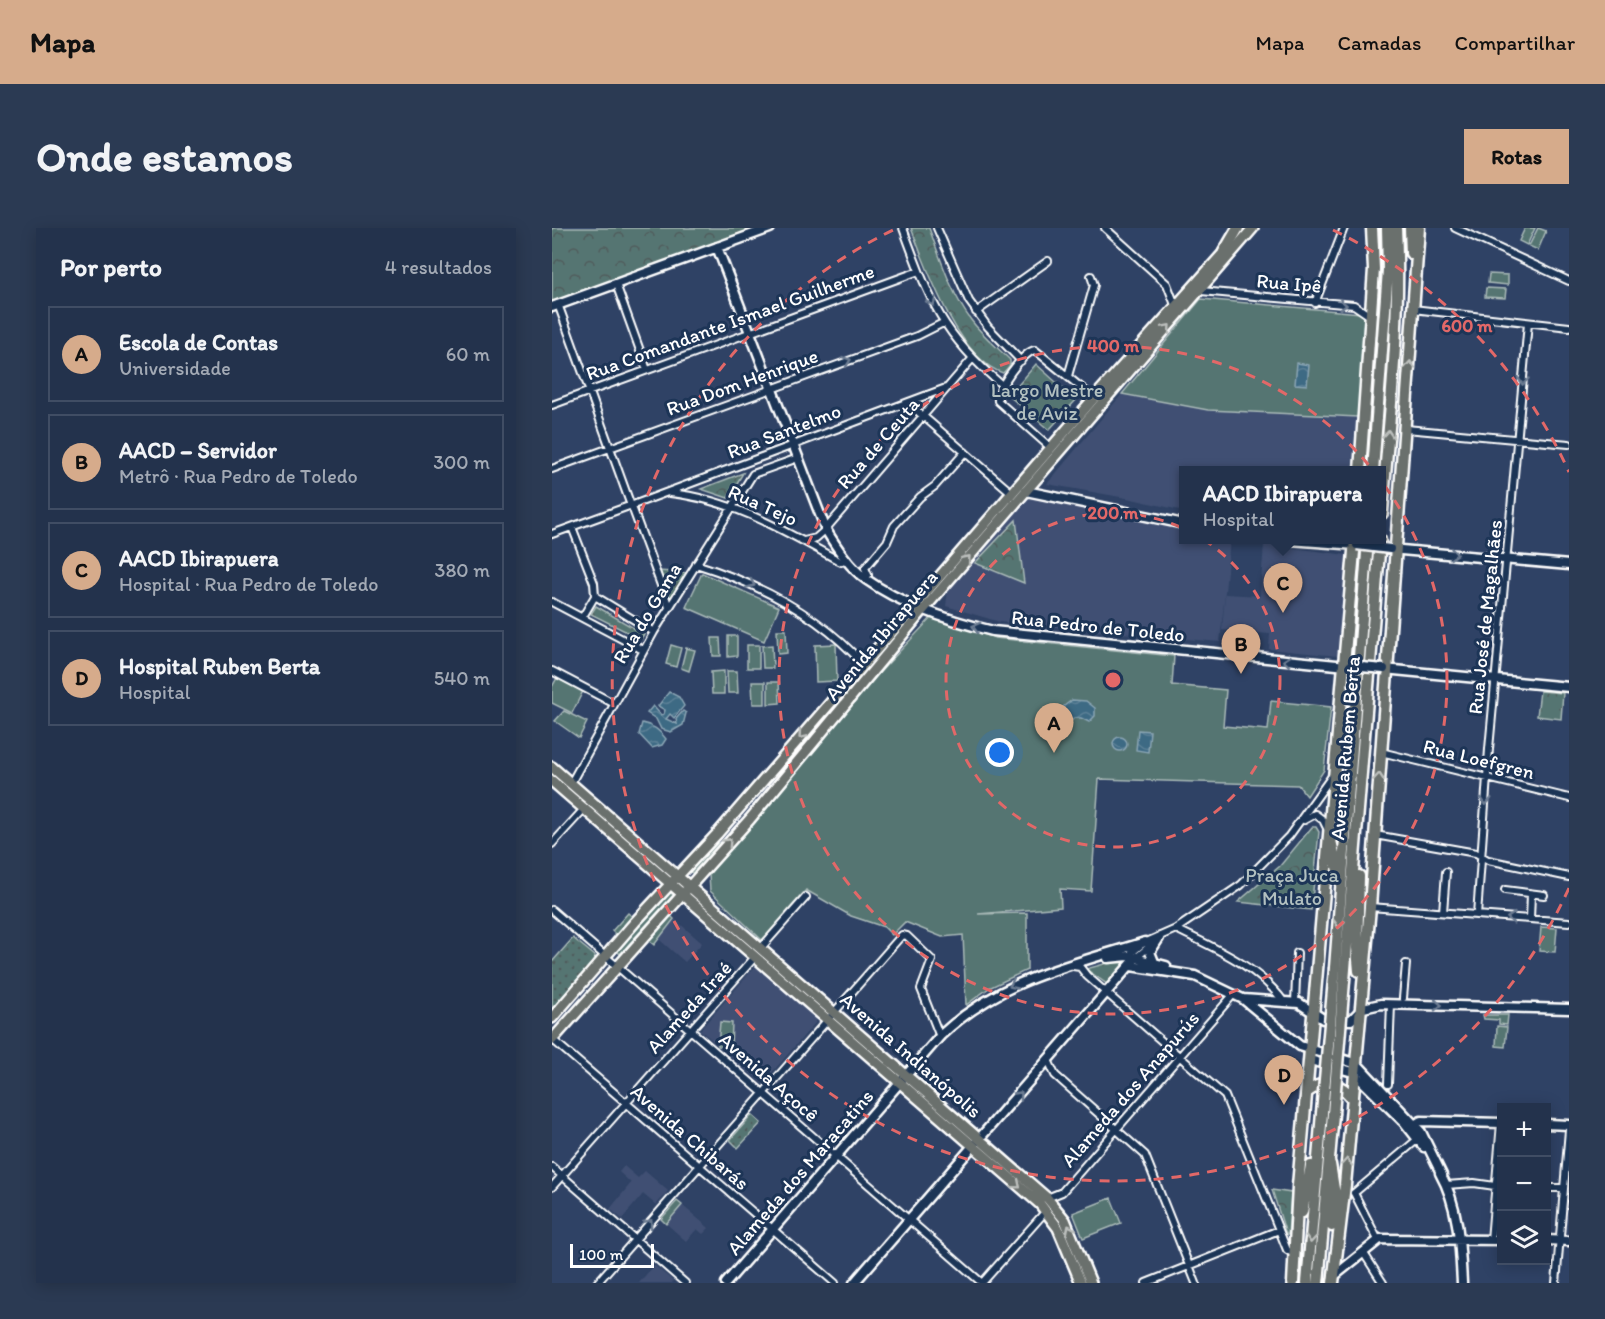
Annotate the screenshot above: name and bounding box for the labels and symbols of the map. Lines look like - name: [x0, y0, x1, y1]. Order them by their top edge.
- street label: Rua Comandante Ismael Guilherme: [582, 258, 878, 386]
- street label: Rua Ipê: [1256, 268, 1322, 298]
- one-way arrow: [924, 296, 936, 307]
- one-way arrow: [1338, 298, 1347, 311]
- text: 600 m: [1442, 315, 1493, 337]
- one-way arrow: [1160, 325, 1171, 335]
- text: 400 m: [1087, 335, 1140, 357]
- street label: Rua Dom Henrique: [663, 343, 821, 421]
- one-way arrow: [841, 356, 852, 368]
- one-way arrow: [1403, 361, 1416, 370]
- one-way arrow: [1517, 377, 1530, 386]
- park label: Largo Mestre de Aviz: [991, 378, 1103, 425]
- street label: Rua de Ceuta: [832, 392, 925, 494]
- street label: Rua Santelmo: [724, 398, 844, 464]
- one-way arrow: [1381, 429, 1394, 438]
- street label: Rua Tejo: [725, 479, 801, 531]
- text: 200 m: [1088, 502, 1139, 524]
- street label: Rua José de Magalhães: [1463, 518, 1507, 716]
- one-way arrow: [1450, 547, 1459, 560]
- one-way arrow: [960, 555, 971, 566]
- street label: Rua do Gama: [608, 558, 687, 668]
- pin: C: [1264, 564, 1302, 613]
- street label: Avenida Ibirapuera: [820, 565, 942, 705]
- one-way arrow: [745, 577, 756, 589]
- street label: Rua Pedro de Toledo: [1010, 605, 1186, 647]
- one-way arrow: [971, 622, 982, 634]
- pin: B: [1222, 624, 1260, 674]
- street label: Avenida Rubem Berta: [1325, 654, 1365, 841]
- one-way arrow: [1282, 655, 1291, 668]
- centre of rings: [1103, 670, 1123, 690]
- pin: A: [1034, 704, 1074, 753]
- one-way arrow: [798, 728, 809, 739]
- street label: Rua Loefgren: [1421, 734, 1537, 784]
- your location: [985, 738, 1014, 767]
- one-way arrow: [1372, 773, 1385, 782]
- one-way arrow: [1480, 796, 1492, 805]
- one-way arrow: [721, 839, 732, 849]
- park label: Praça Juca Mulato: [1245, 863, 1339, 910]
- one-way arrow: [1506, 911, 1515, 924]
- one-way arrow: [1333, 920, 1346, 929]
- street label: Alameda Iraé: [641, 956, 737, 1058]
- one-way arrow: [1008, 978, 1019, 990]
- street label: Avenida Indianópolis: [835, 987, 987, 1123]
- one-way arrow: [1434, 999, 1443, 1011]
- street label: Alameda dos Anapurús: [1056, 1006, 1204, 1172]
- street label: Avenida Açocê: [714, 1027, 824, 1127]
- pin: D: [1264, 1056, 1304, 1105]
- street label: Avenida Chibarás: [626, 1079, 754, 1195]
- street label: Alameda dos Maracatins: [722, 1084, 878, 1260]
- one-way arrow: [1012, 1091, 1023, 1102]
- one-way arrow: [1340, 1158, 1353, 1167]
- one-way arrow: [1010, 1178, 1021, 1189]
- one-way arrow: [642, 1219, 653, 1230]
- one-way arrow: [1065, 1224, 1077, 1235]
- one-way arrow: [1305, 1235, 1318, 1244]
- scale bar: [570, 1241, 654, 1268]

